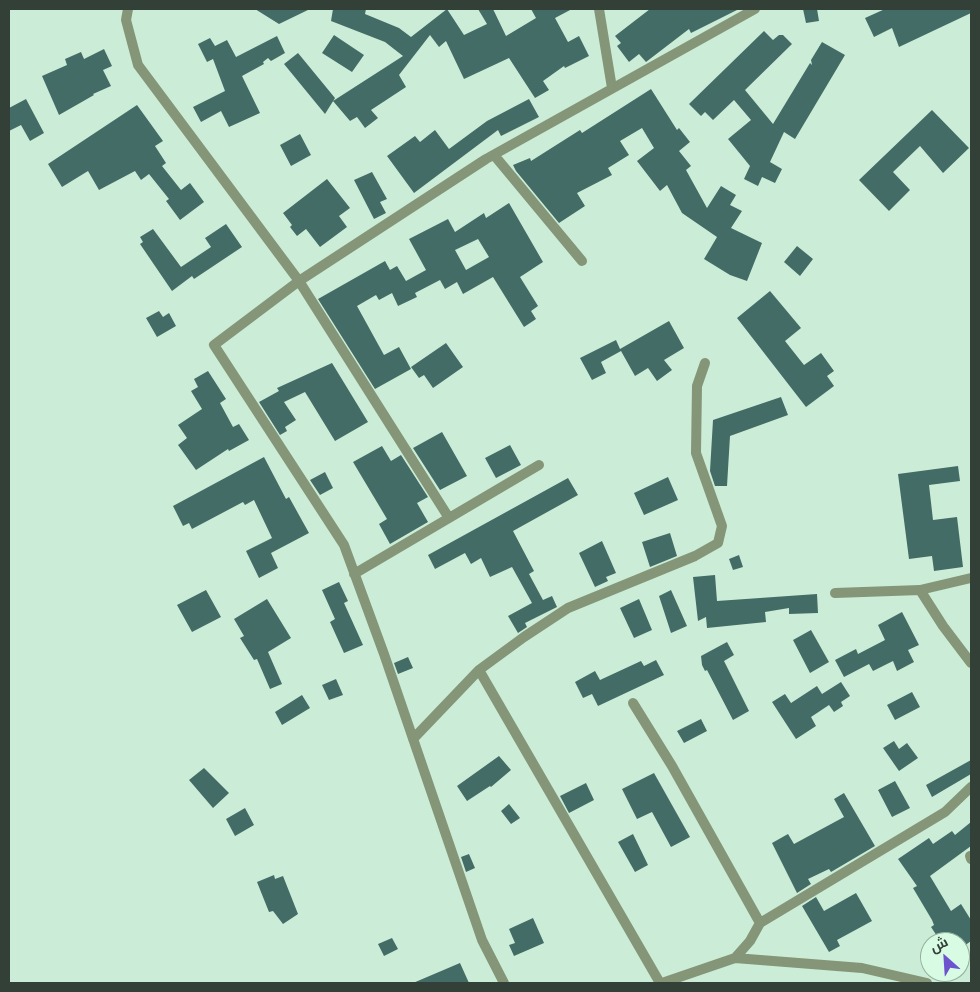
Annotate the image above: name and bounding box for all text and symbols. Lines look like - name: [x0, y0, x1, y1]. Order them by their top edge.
- north arrow: [920, 932, 970, 982]
- text: ش: [927, 932, 951, 956]

